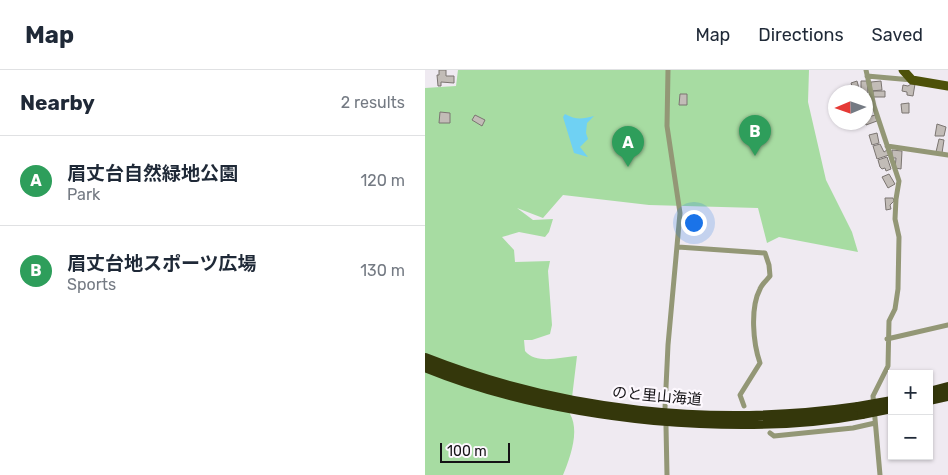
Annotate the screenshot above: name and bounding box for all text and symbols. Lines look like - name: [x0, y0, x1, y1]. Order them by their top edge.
- text: Map: [25, 21, 74, 49]
- text: Map: [695, 24, 730, 46]
- text: Directions: [758, 24, 844, 46]
- text: Saved: [872, 24, 923, 46]
- north arrow: [828, 85, 873, 130]
- text: Nearby: [20, 90, 95, 115]
- text: 2 results: [341, 93, 405, 112]
- pin: B: [739, 115, 771, 156]
- pin: A: [612, 126, 644, 167]
- text: 眉丈台自然緑地公園: [67, 162, 238, 185]
- text: A: [30, 171, 42, 190]
- text: 120 m: [360, 171, 405, 190]
- text: Park: [67, 185, 100, 204]
- your location: [681, 210, 707, 236]
- text: 眉丈台地スポーツ広場: [67, 252, 257, 275]
- text: B: [30, 261, 42, 280]
- text: 130 m: [360, 261, 405, 280]
- text: Sports: [67, 275, 116, 294]
- map controls: [888, 370, 933, 460]
- button: +: [888, 370, 933, 415]
- street label: のと里山海道: [611, 383, 703, 409]
- button: −: [888, 415, 933, 460]
- scale bar: [440, 440, 510, 463]
- text: 100 m: [447, 443, 487, 460]

